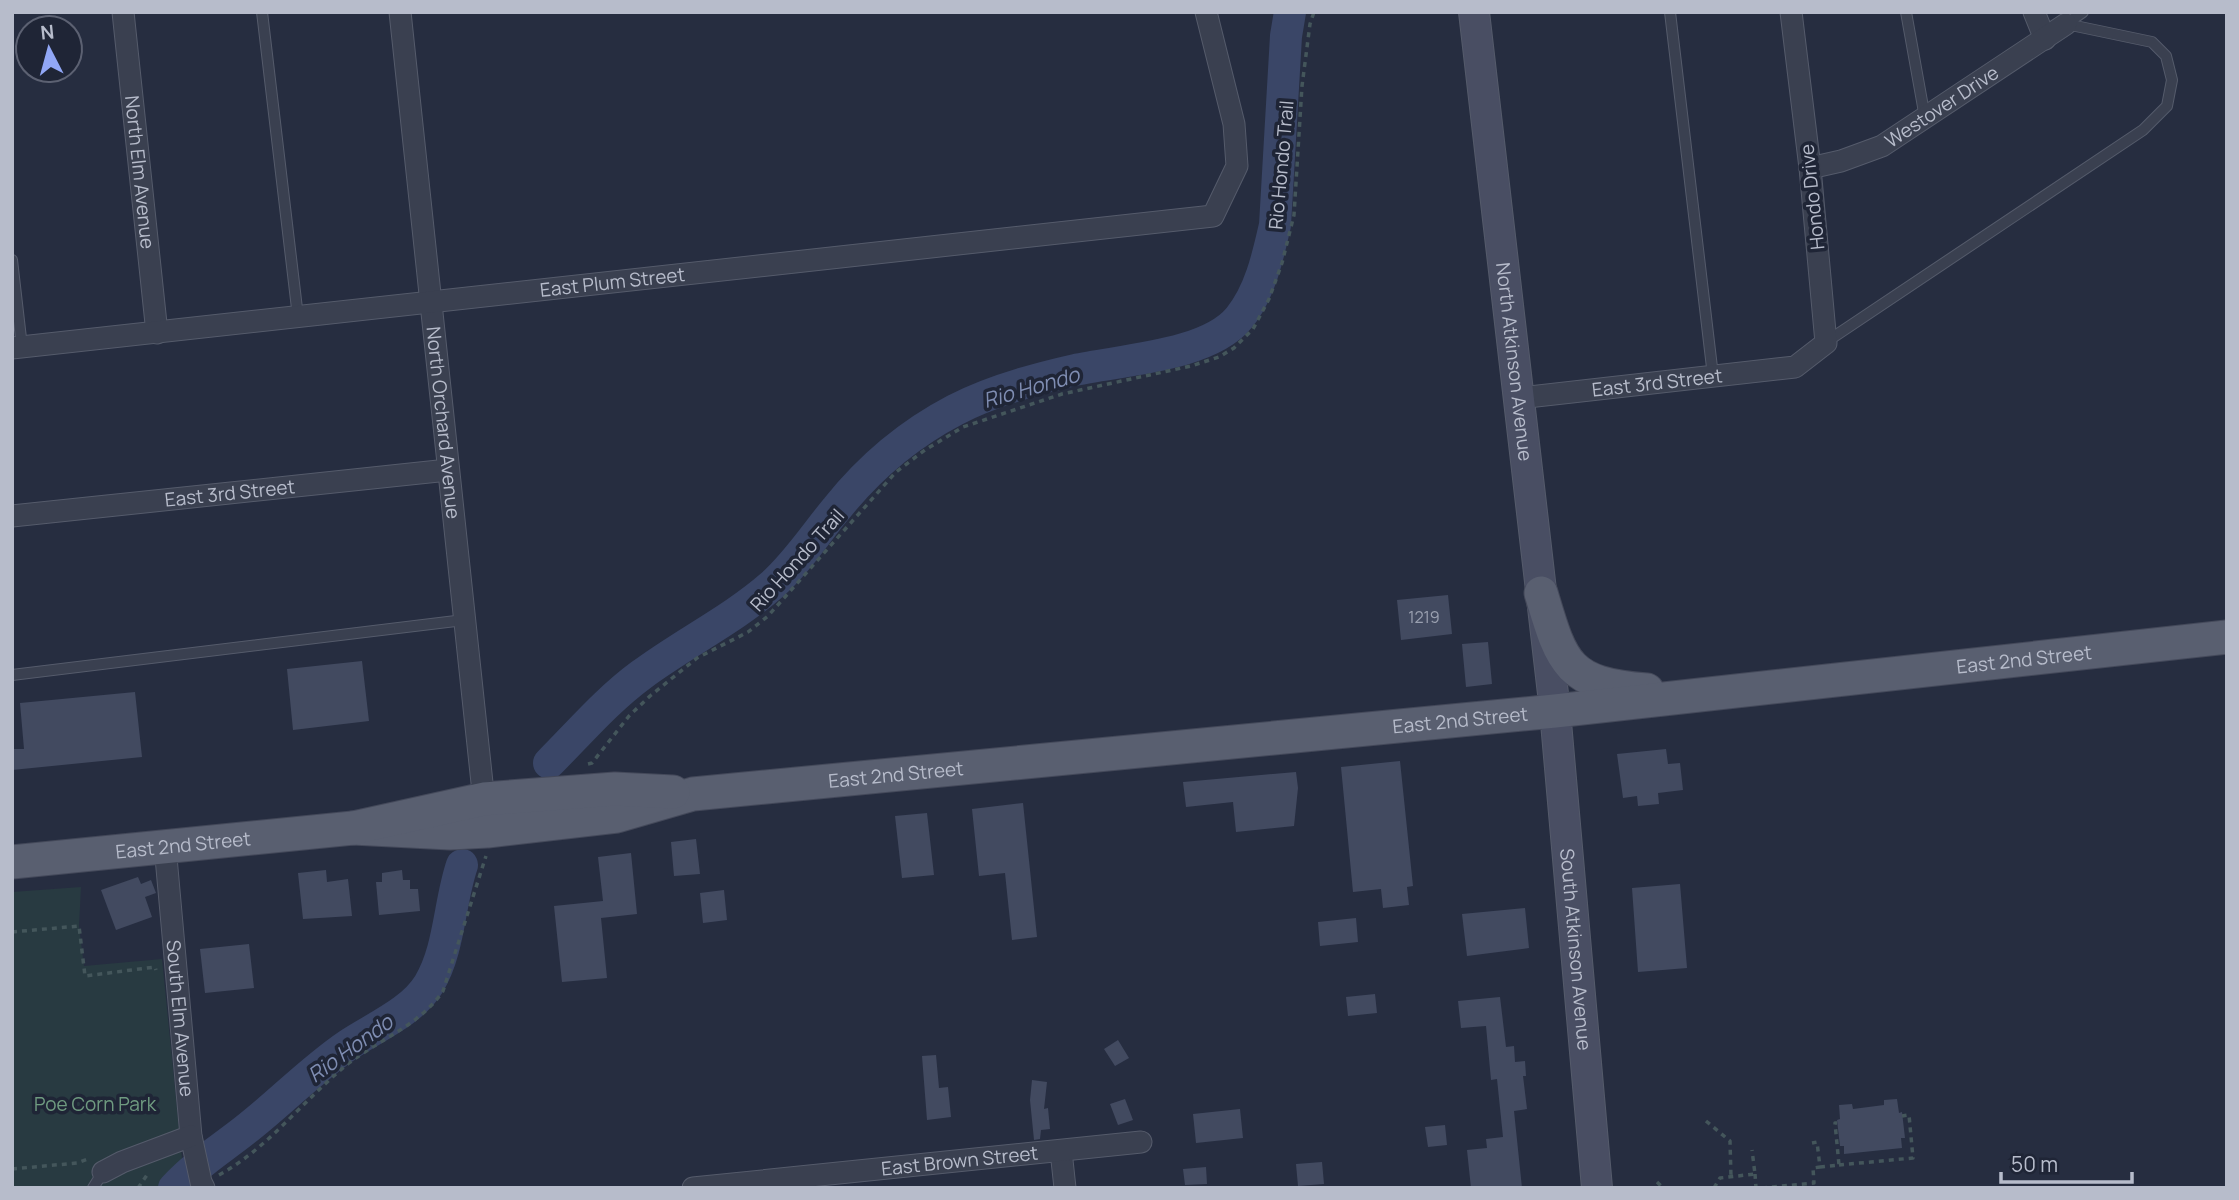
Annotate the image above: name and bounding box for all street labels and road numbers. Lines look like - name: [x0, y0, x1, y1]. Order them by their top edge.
- street label: Westover Drive: [1880, 59, 2004, 154]
- street label: North Elm Avenue: [119, 94, 161, 250]
- street label: Rio Hondo Trail: [1262, 99, 1300, 231]
- street label: Hondo Drive: [1794, 143, 1830, 251]
- street label: East Plum Street: [538, 261, 686, 303]
- street label: North Atkinson Avenue: [1490, 261, 1539, 462]
- street label: North Orchard Avenue: [421, 325, 467, 520]
- street label: East 3rd Street: [1591, 362, 1724, 403]
- street label: East 3rd Street: [163, 473, 296, 513]
- street label: Rio Hondo Trail: [744, 503, 850, 617]
- street label: East 2nd Street: [1955, 639, 2093, 680]
- street label: East 2nd Street: [1391, 701, 1529, 740]
- street label: East 2nd Street: [827, 755, 965, 794]
- street label: East 2nd Street: [114, 825, 252, 865]
- street label: South Atkinson Avenue: [1554, 847, 1598, 1052]
- street label: South Elm Avenue: [160, 939, 200, 1098]
- street label: East Brown Street: [880, 1140, 1039, 1182]

